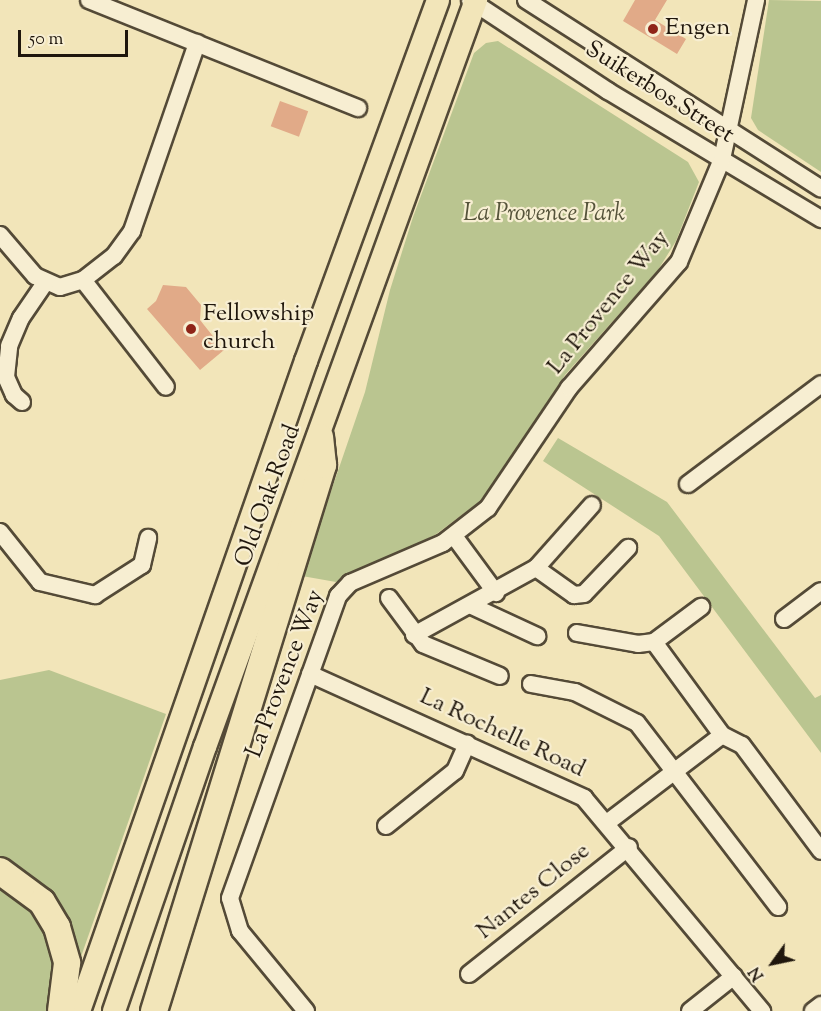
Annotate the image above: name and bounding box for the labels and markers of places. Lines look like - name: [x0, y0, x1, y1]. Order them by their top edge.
- place label: Engen: [665, 15, 730, 43]
- marker: Engen: [646, 22, 660, 36]
- place label: Fellowship church: [203, 301, 314, 357]
- marker: Fellowship church: [184, 322, 198, 336]

